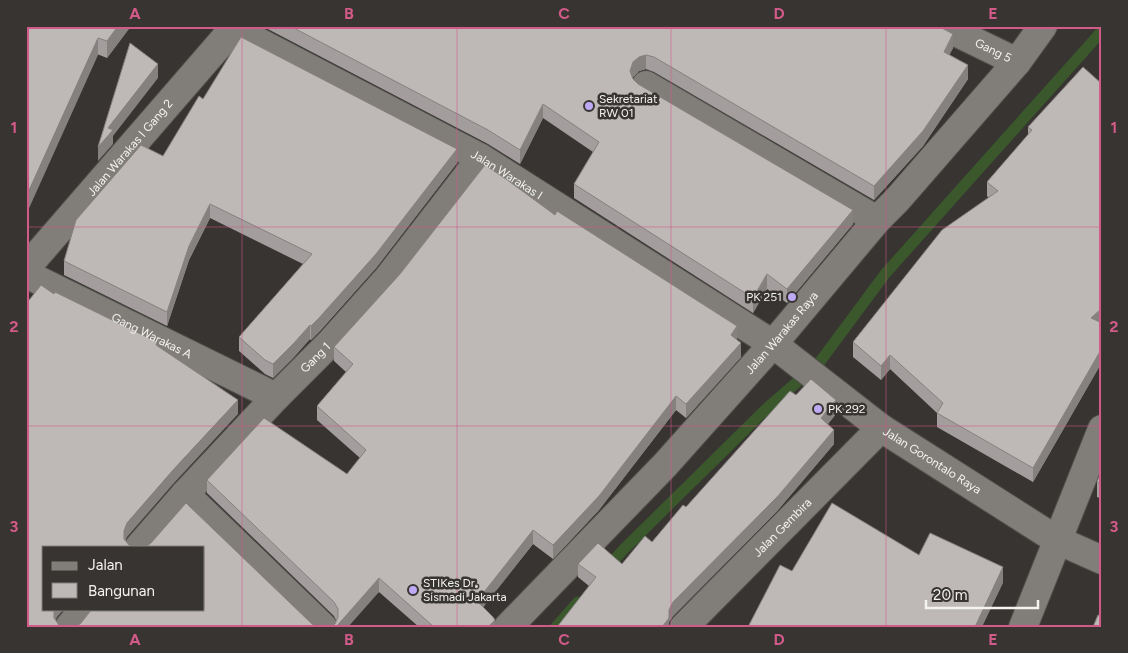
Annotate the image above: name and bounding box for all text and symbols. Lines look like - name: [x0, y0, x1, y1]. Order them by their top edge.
- text: A: [129, 4, 141, 23]
- text: B: [344, 4, 354, 23]
- text: C: [558, 4, 570, 23]
- text: D: [773, 4, 785, 23]
- text: E: [988, 4, 998, 23]
- street label: Gang 5: [973, 36, 1014, 65]
- place label: Sekretariat RW 01: [599, 92, 658, 120]
- street label: Jalan Warakas I Gang 2: [84, 97, 176, 199]
- marker: Sekretariat RW 01: [583, 100, 595, 112]
- text: 1: [11, 118, 17, 137]
- text: 1: [1111, 118, 1117, 137]
- street label: Jalan Warakas I: [469, 147, 545, 202]
- street label: Jalan Warakas Raya: [742, 289, 821, 377]
- place label: PK 251: [746, 290, 782, 304]
- marker: PK 251: [786, 291, 798, 303]
- street label: Gang Warakas A: [109, 310, 194, 361]
- text: 2: [9, 317, 19, 336]
- text: 2: [1109, 317, 1119, 336]
- street label: Gang 1: [297, 340, 333, 376]
- place label: PK 292: [828, 402, 865, 416]
- marker: PK 292: [812, 403, 824, 415]
- street label: Jalan Gorontalo Raya: [880, 424, 984, 497]
- street label: Jalan Gembira: [751, 495, 814, 560]
- text: 3: [10, 517, 19, 536]
- text: 3: [1110, 517, 1119, 536]
- legend: [42, 546, 205, 610]
- text: Jalan: [88, 556, 123, 574]
- place label: STIKes Dr. Sismadi Jakarta: [423, 576, 507, 604]
- scale bar: [926, 578, 1038, 610]
- text: Bangunan: [88, 582, 155, 600]
- marker: STIKes Dr. Sismadi Jakarta: [407, 584, 419, 596]
- text: 20 m: [933, 586, 967, 604]
- text: A: [129, 630, 141, 649]
- text: B: [344, 630, 354, 649]
- text: C: [558, 630, 570, 649]
- text: D: [773, 630, 785, 649]
- text: E: [988, 630, 998, 649]

